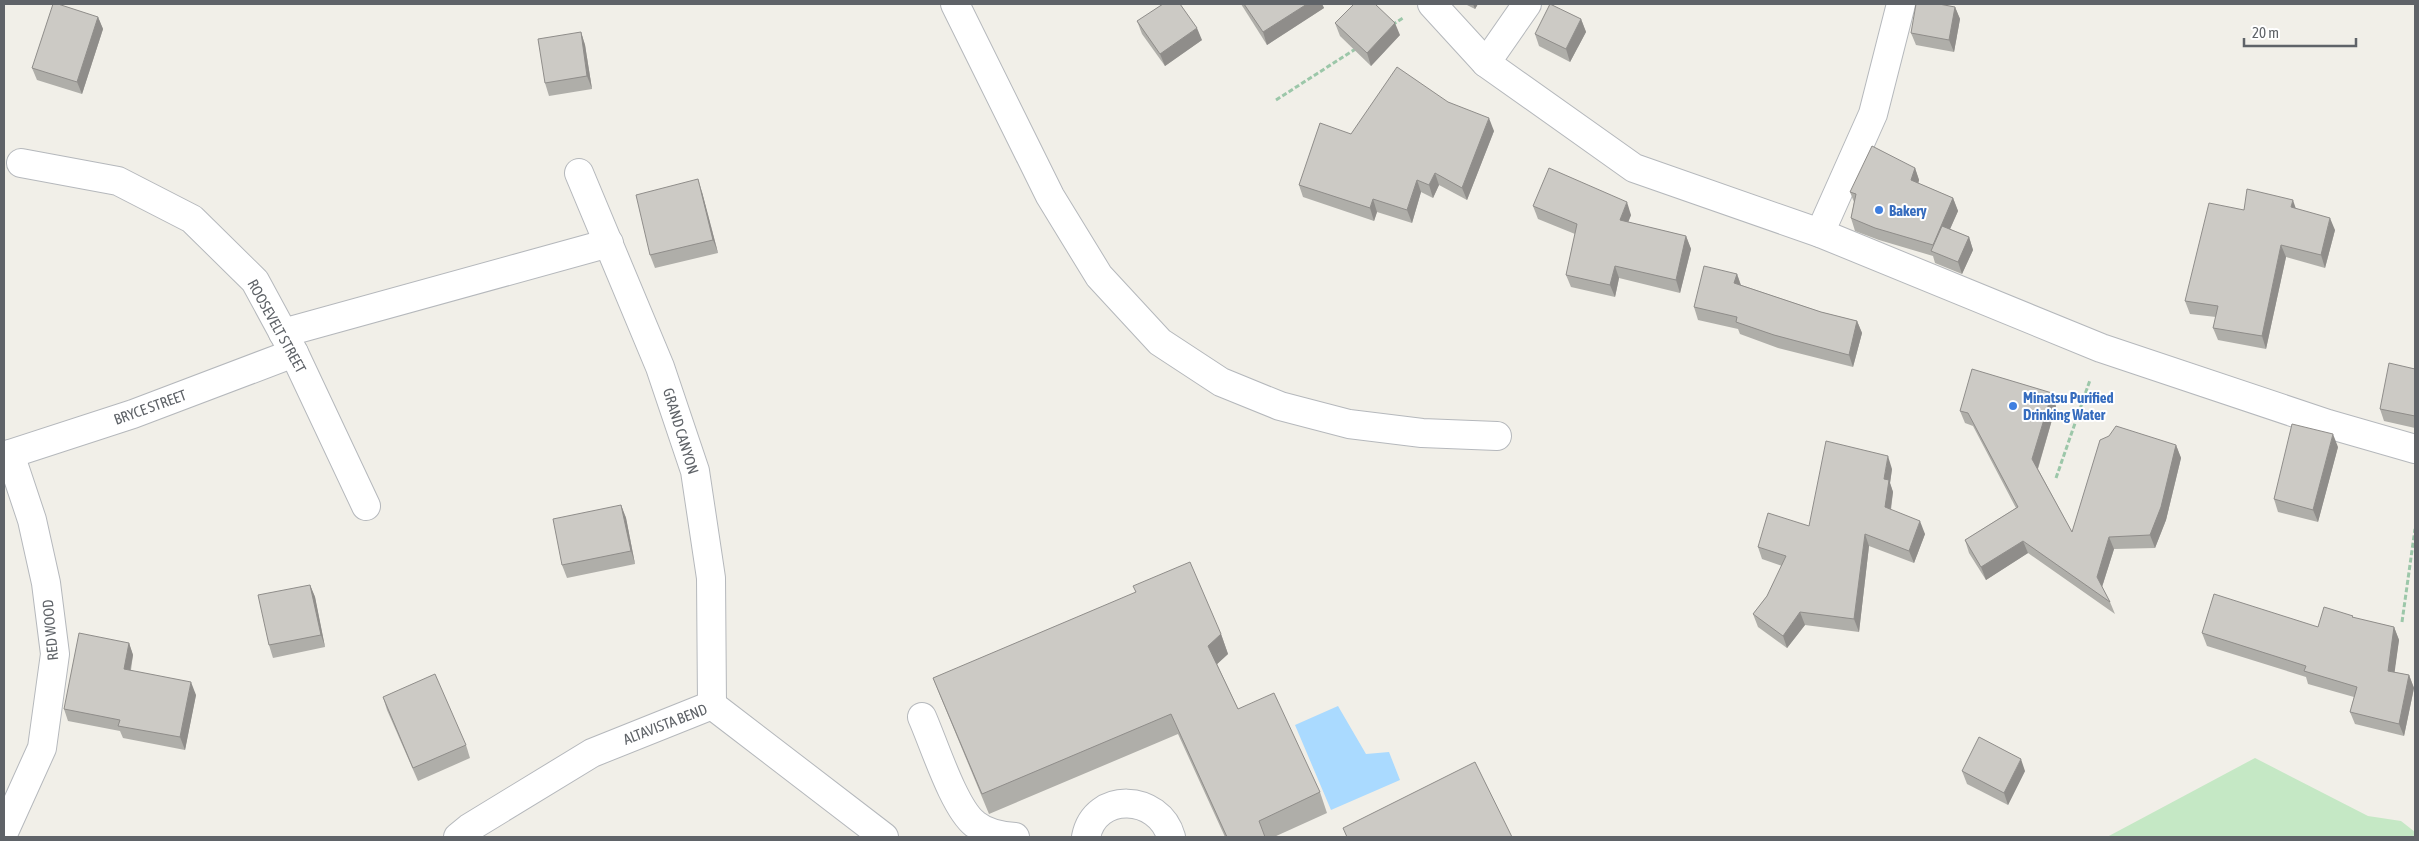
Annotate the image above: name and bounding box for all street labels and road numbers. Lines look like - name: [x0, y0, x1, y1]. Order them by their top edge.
- street label: ROOSEVELT STREET: [244, 276, 310, 376]
- street label: BRYCE STREET: [112, 386, 189, 428]
- street label: GRAND CANYON: [660, 386, 702, 476]
- street label: RED WOOD: [39, 599, 61, 661]
- street label: ALTAVISTA BEND: [621, 700, 709, 748]

